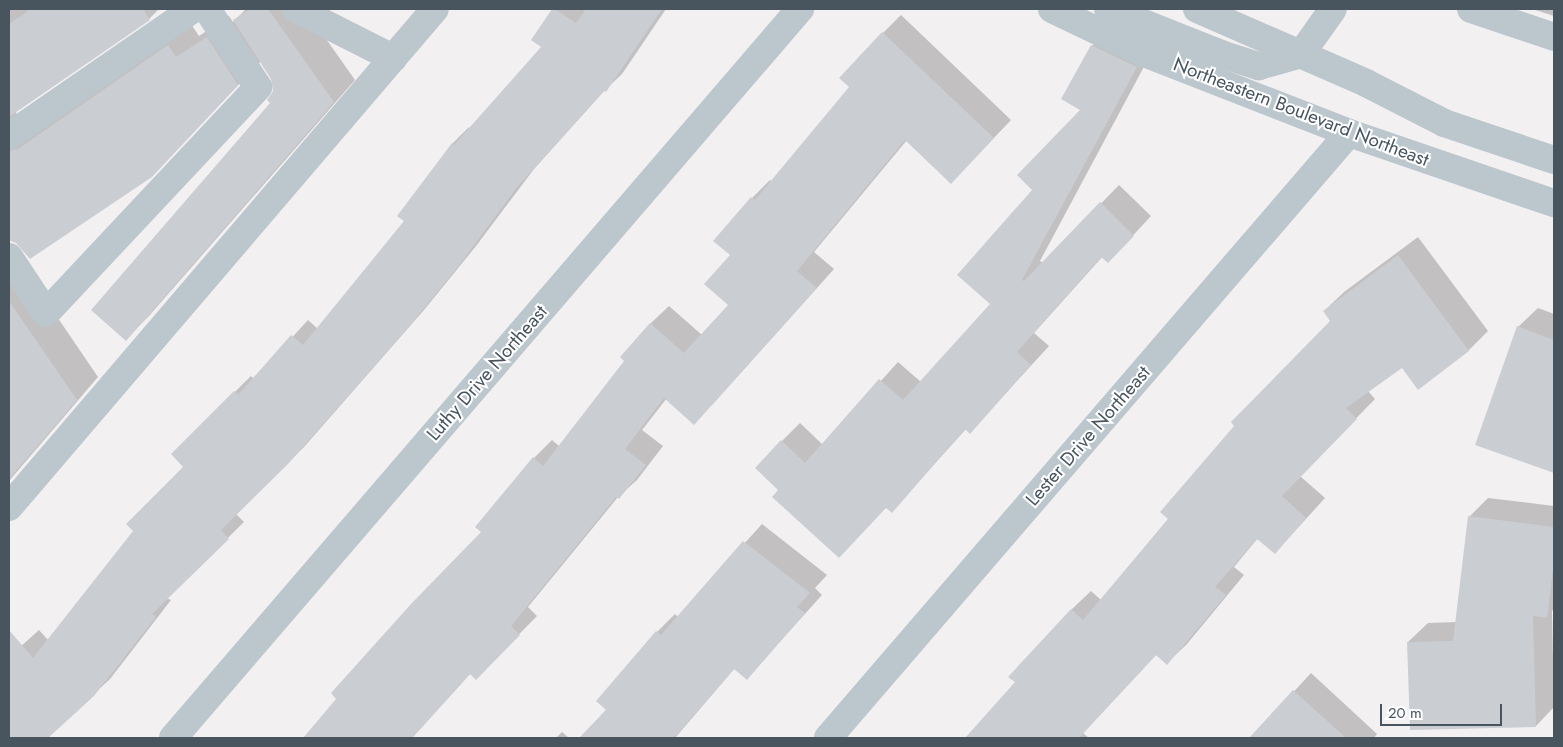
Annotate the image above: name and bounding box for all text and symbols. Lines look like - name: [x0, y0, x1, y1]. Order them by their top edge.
- street label: Northeastern Boulevard Northeast: [1170, 53, 1432, 171]
- street label: Luthy Drive Northeast: [422, 301, 552, 445]
- street label: Lester Drive Northeast: [1021, 361, 1155, 511]
- scale bar: [1383, 694, 1506, 726]
- text: 20 m: [1388, 702, 1422, 724]

